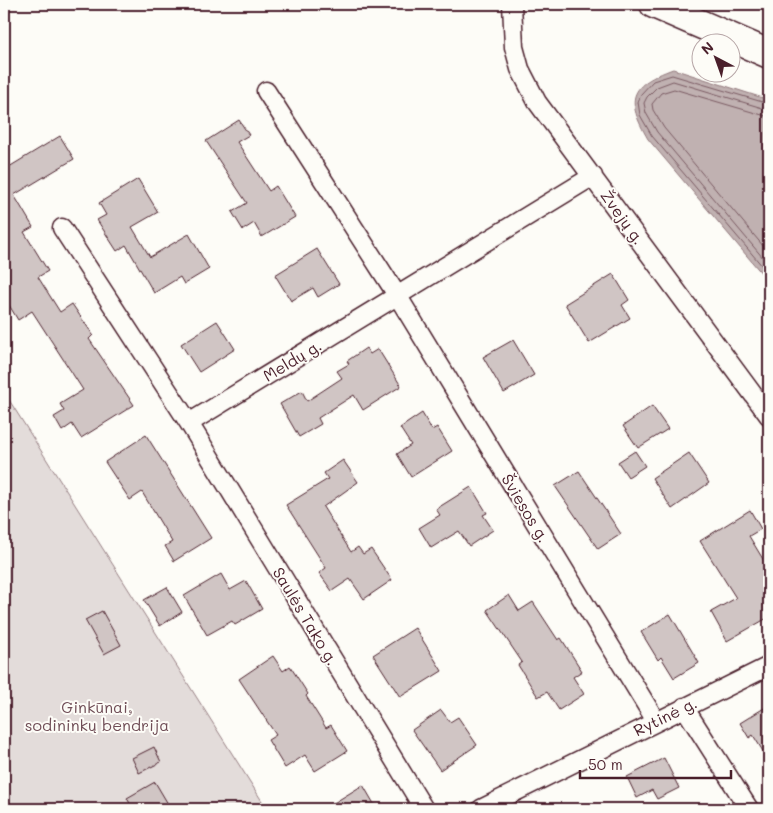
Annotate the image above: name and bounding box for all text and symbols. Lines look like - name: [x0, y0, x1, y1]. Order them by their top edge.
- north arrow: [690, 32, 740, 82]
- text: N: [697, 37, 717, 58]
- street label: Žvejų g.: [596, 186, 650, 248]
- street label: Meldų g.: [259, 334, 325, 386]
- street label: Šviesos g.: [497, 470, 555, 546]
- street label: Saulės Tako g.: [268, 563, 344, 669]
- street label: Rytinė g.: [630, 692, 700, 740]
- park label: Ginkūnai, sodininkų bendrija: [25, 696, 169, 735]
- scale bar: [580, 748, 732, 780]
- text: 50 m: [588, 754, 623, 774]

